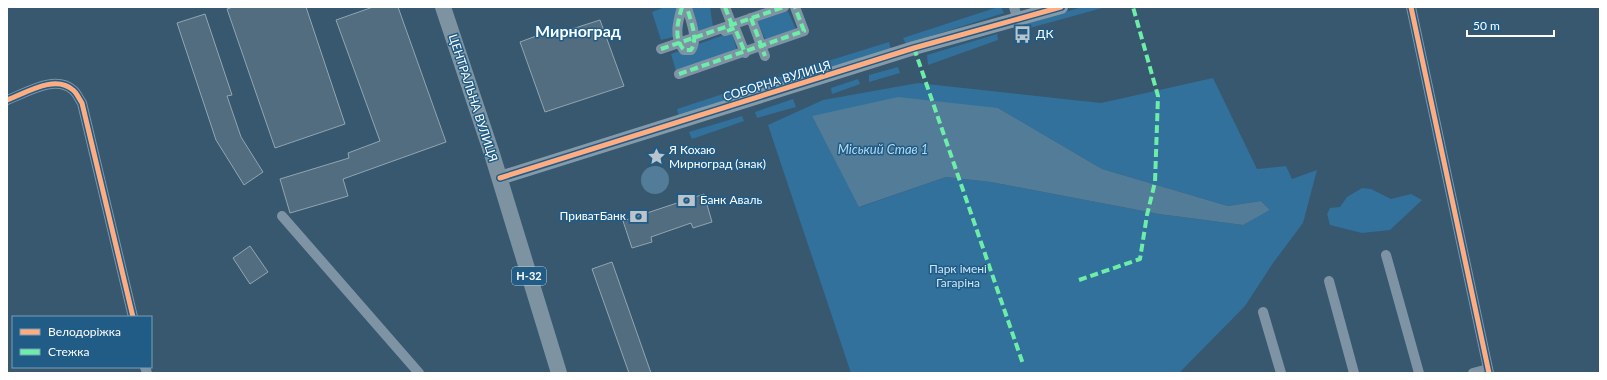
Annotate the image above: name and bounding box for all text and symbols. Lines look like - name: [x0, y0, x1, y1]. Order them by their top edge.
- scale bar: [1467, 12, 1554, 38]
- text: 50 m: [1473, 18, 1500, 33]
- district label: Мирноград: [535, 21, 621, 40]
- bus stop icon: ДК: [1013, 24, 1033, 44]
- place label: ДК: [1036, 26, 1053, 41]
- street label: ЦЕНТРАЛЬНА ВУЛИЦЯ: [446, 32, 501, 164]
- street label: СОБОРНА ВУЛИЦЯ: [721, 57, 832, 104]
- water label: Міський Став 1: [838, 141, 928, 157]
- place label: Я Кохаю Мирноград (знак): [668, 142, 766, 171]
- place icon: Я Кохаю Мирноград (знак): [646, 147, 666, 167]
- bank icon: Банк Аваль: [677, 190, 697, 210]
- place label: Банк Аваль: [700, 192, 762, 207]
- bank icon: ПриватБанк: [629, 206, 649, 226]
- place label: ПриватБанк: [559, 208, 627, 223]
- park label: Парк імені Гагаріна: [929, 261, 987, 290]
- road number: Н-32: [512, 267, 546, 285]
- legend: [12, 316, 152, 368]
- text: Велодоріжка: [48, 324, 121, 339]
- text: Стежка: [48, 344, 90, 359]

